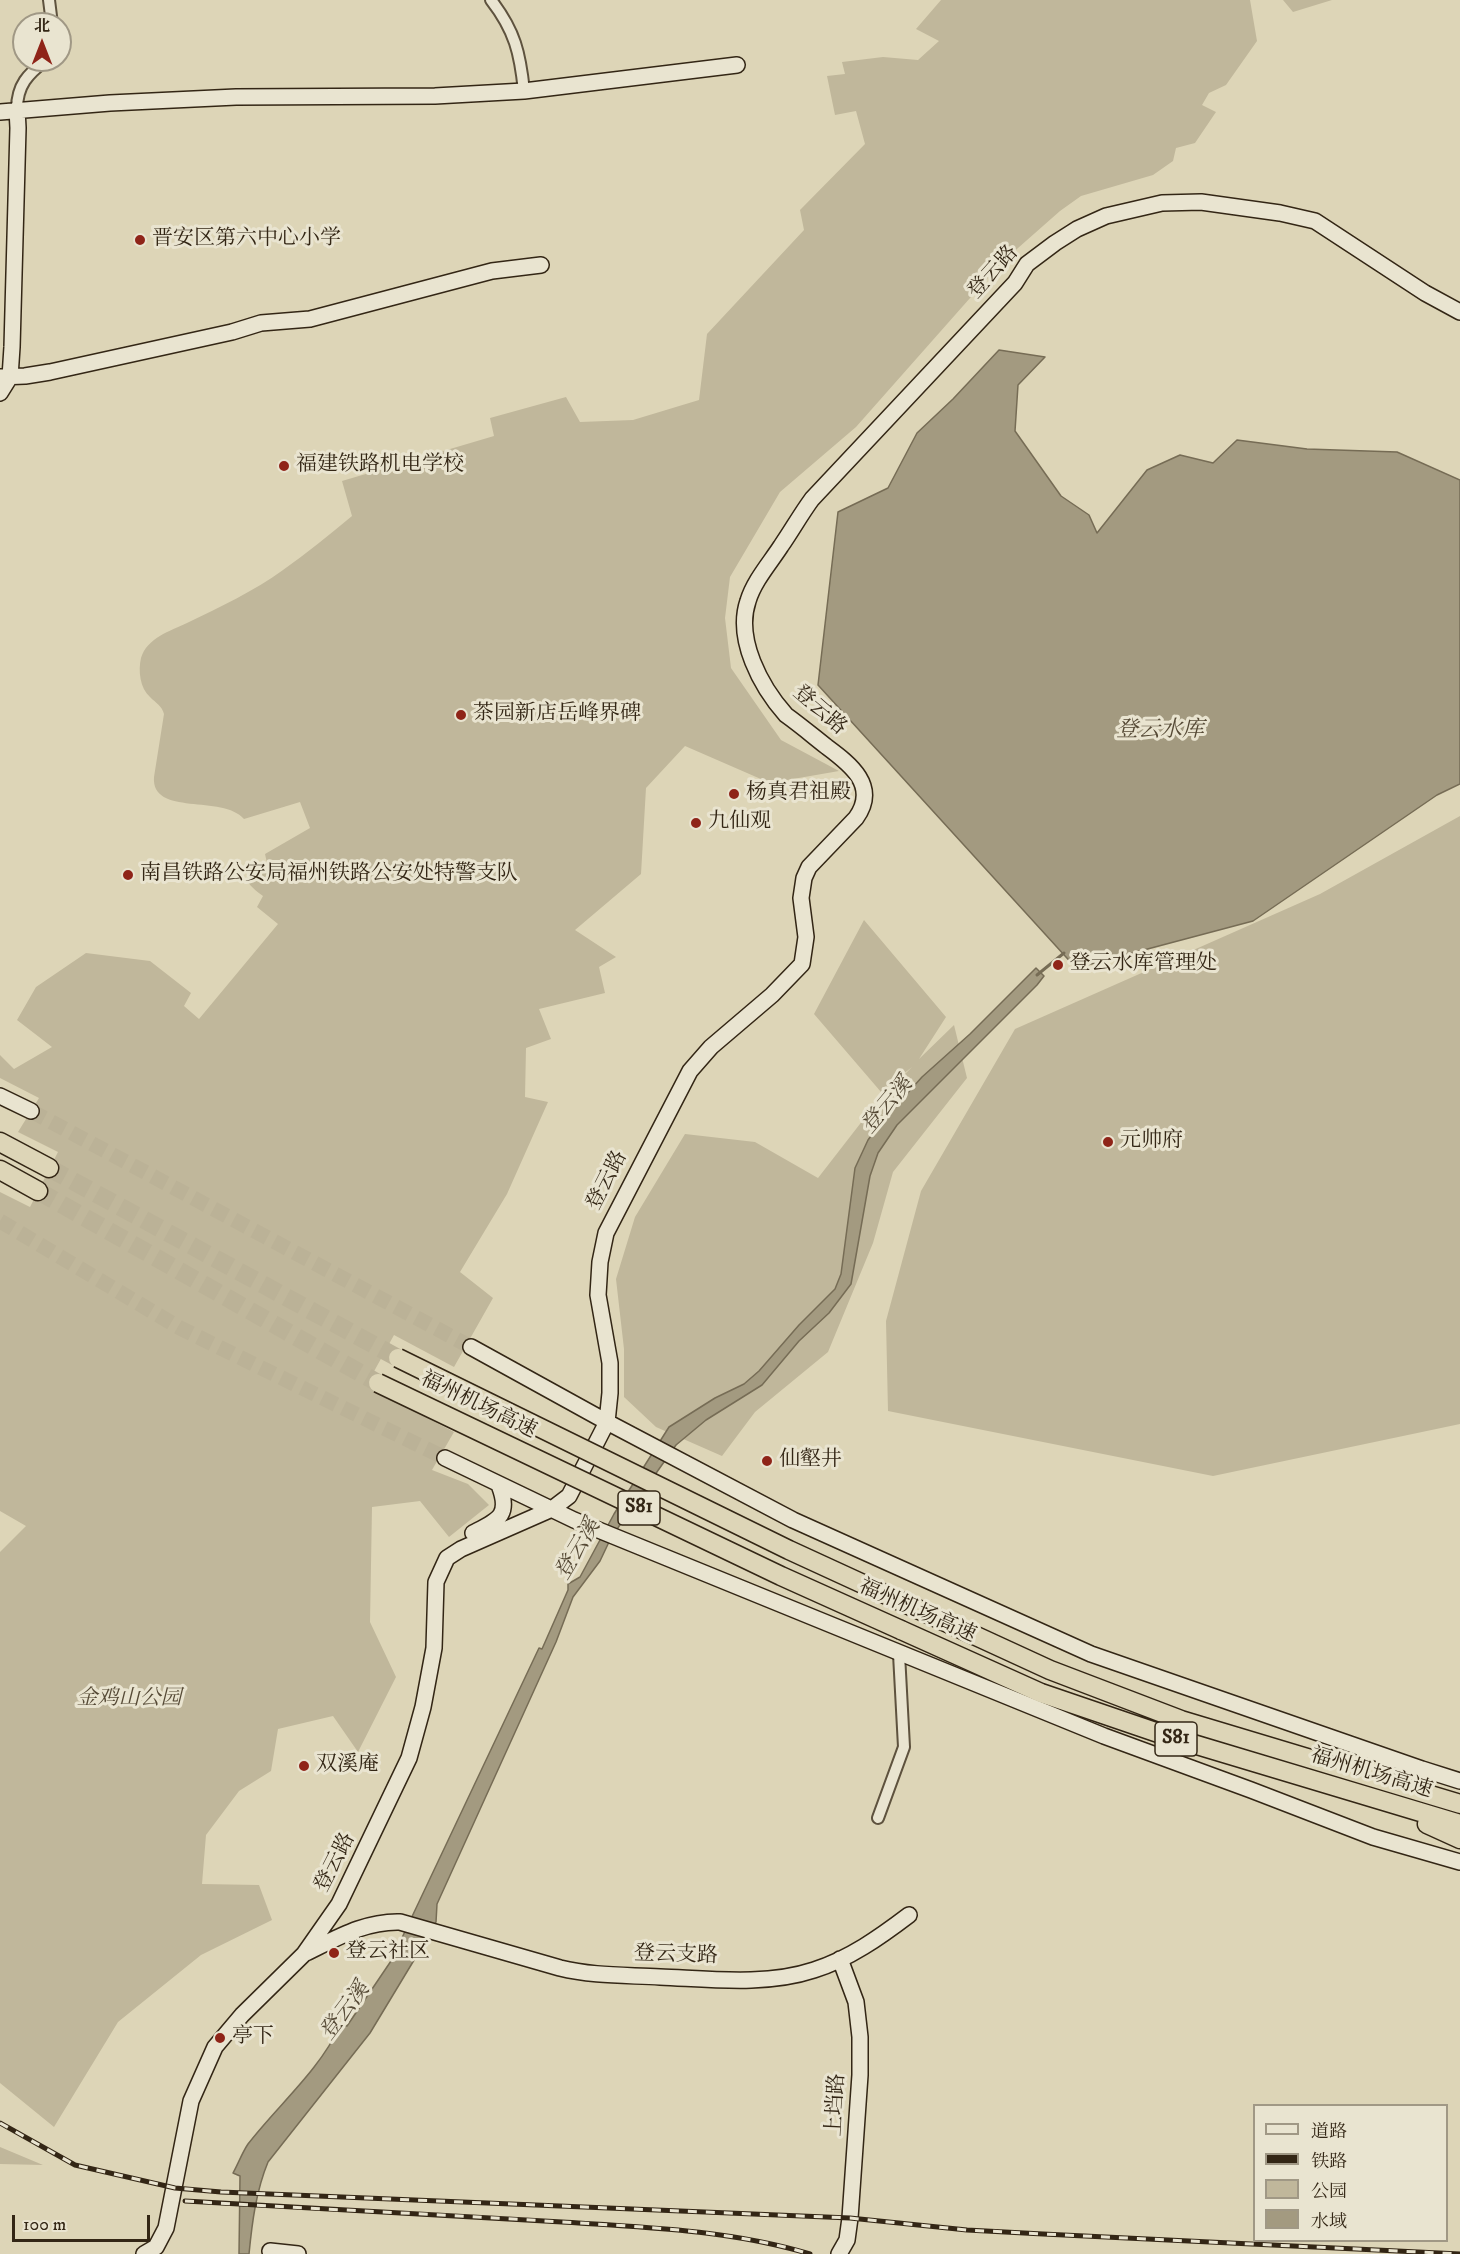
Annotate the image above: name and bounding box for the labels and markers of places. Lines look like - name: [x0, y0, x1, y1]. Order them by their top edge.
- place label: 晋安区第六中心小学: [152, 227, 341, 253]
- marker: 晋安区第六中心小学: [133, 233, 147, 247]
- place label: 福建铁路机电学校: [296, 453, 464, 479]
- marker: 福建铁路机电学校: [277, 459, 291, 473]
- place label: 茶园新店岳峰界碑: [473, 702, 641, 728]
- marker: 茶园新店岳峰界碑: [454, 708, 468, 722]
- place label: 杨真君祖殿: [746, 781, 851, 807]
- marker: 杨真君祖殿: [727, 787, 741, 801]
- place label: 九仙观: [708, 810, 771, 836]
- marker: 九仙观: [689, 816, 703, 830]
- place label: 南昌铁路公安局福州铁路公安处特警支队: [140, 862, 518, 888]
- marker: 南昌铁路公安局福州铁路公安处特警支队: [121, 868, 135, 882]
- place label: 登云水库管理处: [1070, 952, 1217, 978]
- marker: 登云水库管理处: [1051, 958, 1065, 972]
- place label: 元帅府: [1120, 1129, 1183, 1155]
- marker: 元帅府: [1101, 1135, 1115, 1149]
- place label: 仙壑井: [779, 1448, 842, 1474]
- marker: 仙壑井: [760, 1454, 774, 1468]
- place label: 双溪庵: [316, 1753, 379, 1779]
- marker: 双溪庵: [297, 1759, 311, 1773]
- place label: 登云社区: [346, 1940, 430, 1966]
- marker: 登云社区: [327, 1946, 341, 1960]
- place label: 亭下: [232, 2025, 274, 2051]
- marker: 亭下: [213, 2031, 227, 2045]

